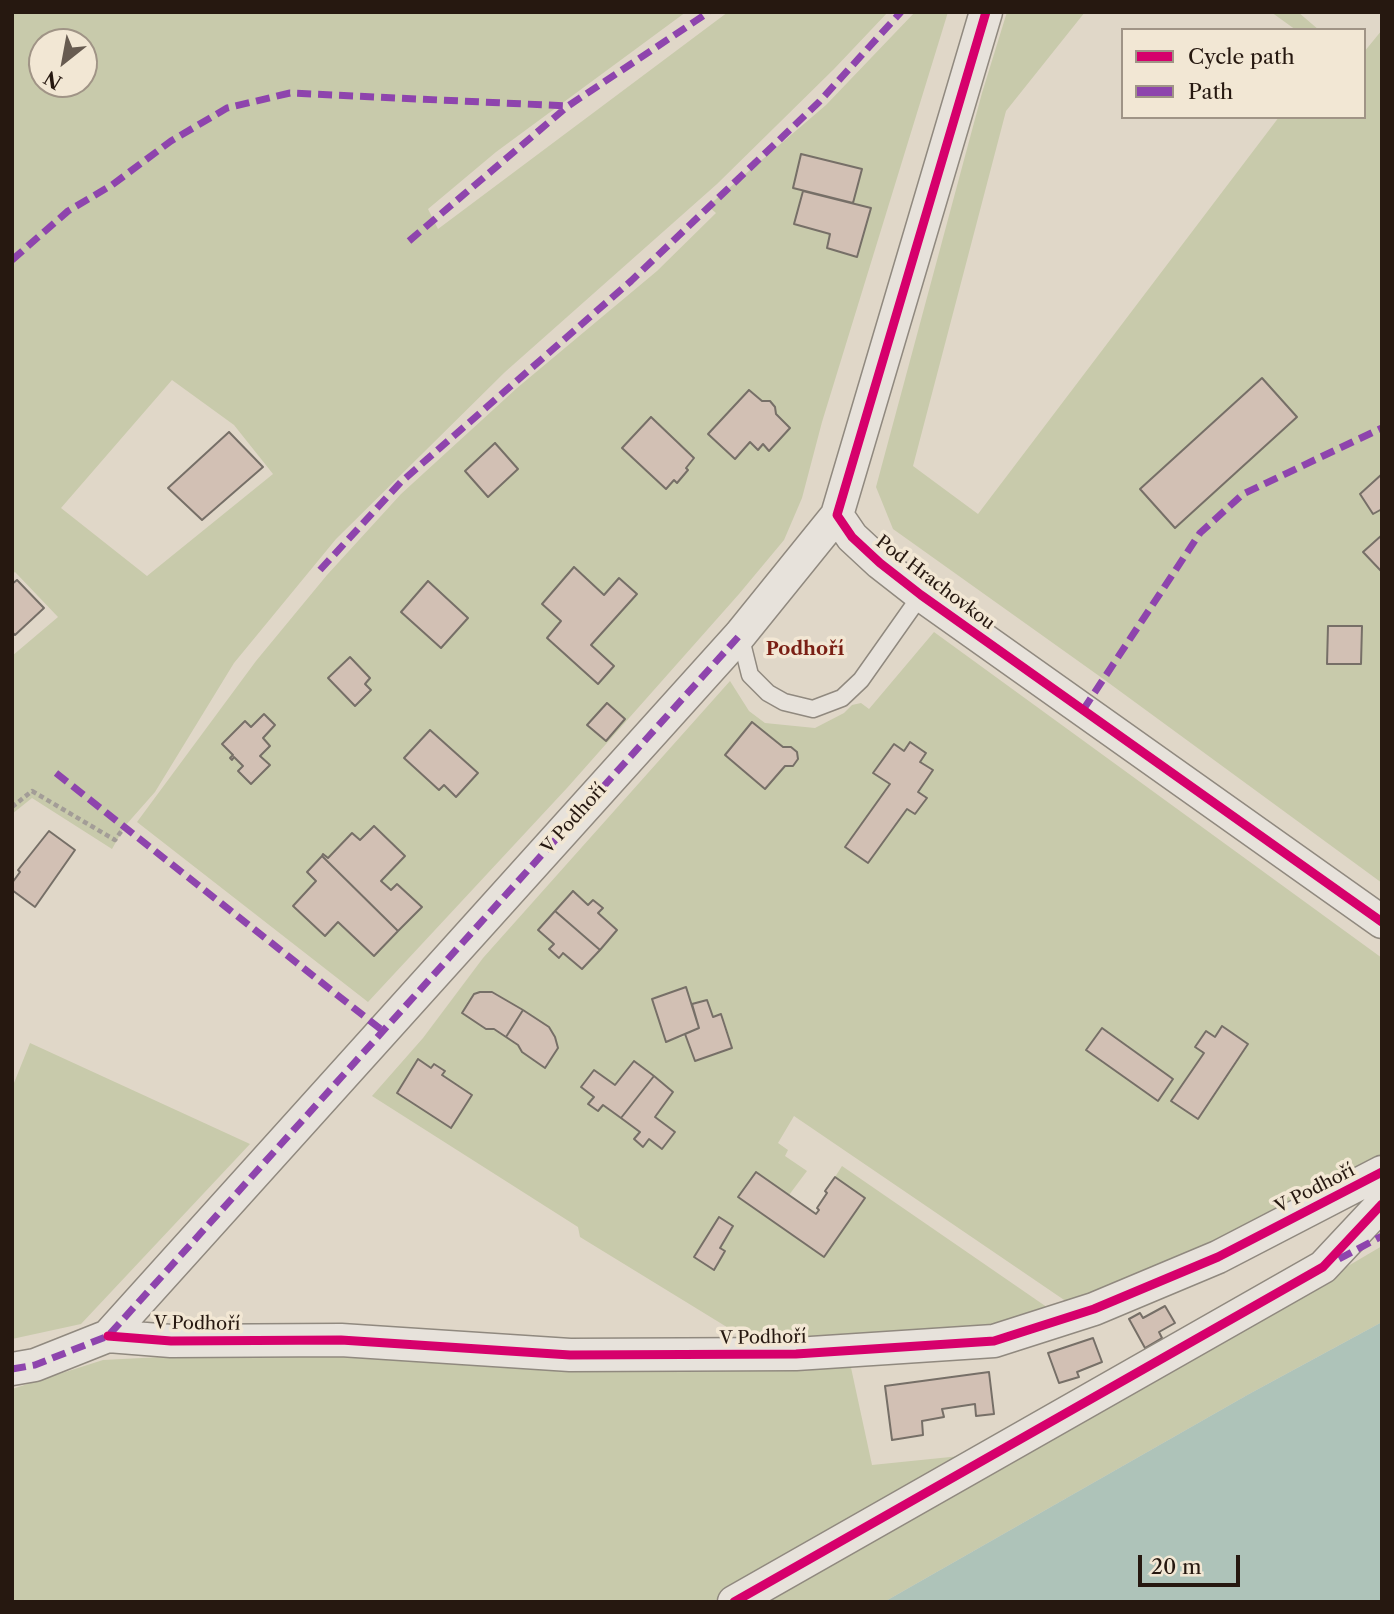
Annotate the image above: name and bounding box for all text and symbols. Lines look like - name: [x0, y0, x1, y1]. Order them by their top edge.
- north arrow: [28, 28, 98, 98]
- legend: [1121, 28, 1366, 119]
- text: Cycle path: [1188, 44, 1295, 69]
- text: N: [40, 66, 66, 94]
- text: Path: [1188, 79, 1233, 104]
- street label: Pod Hrachovkou: [871, 531, 999, 635]
- district label: Podhoří: [766, 639, 844, 661]
- street label: V Podhoří: [537, 780, 611, 858]
- street label: V Podhoří: [1272, 1160, 1358, 1218]
- street label: V Podhoří: [154, 1312, 240, 1336]
- street label: V Podhoří: [720, 1326, 806, 1350]
- scale bar: [1142, 1540, 1244, 1584]
- text: 20 m: [1151, 1554, 1202, 1579]

